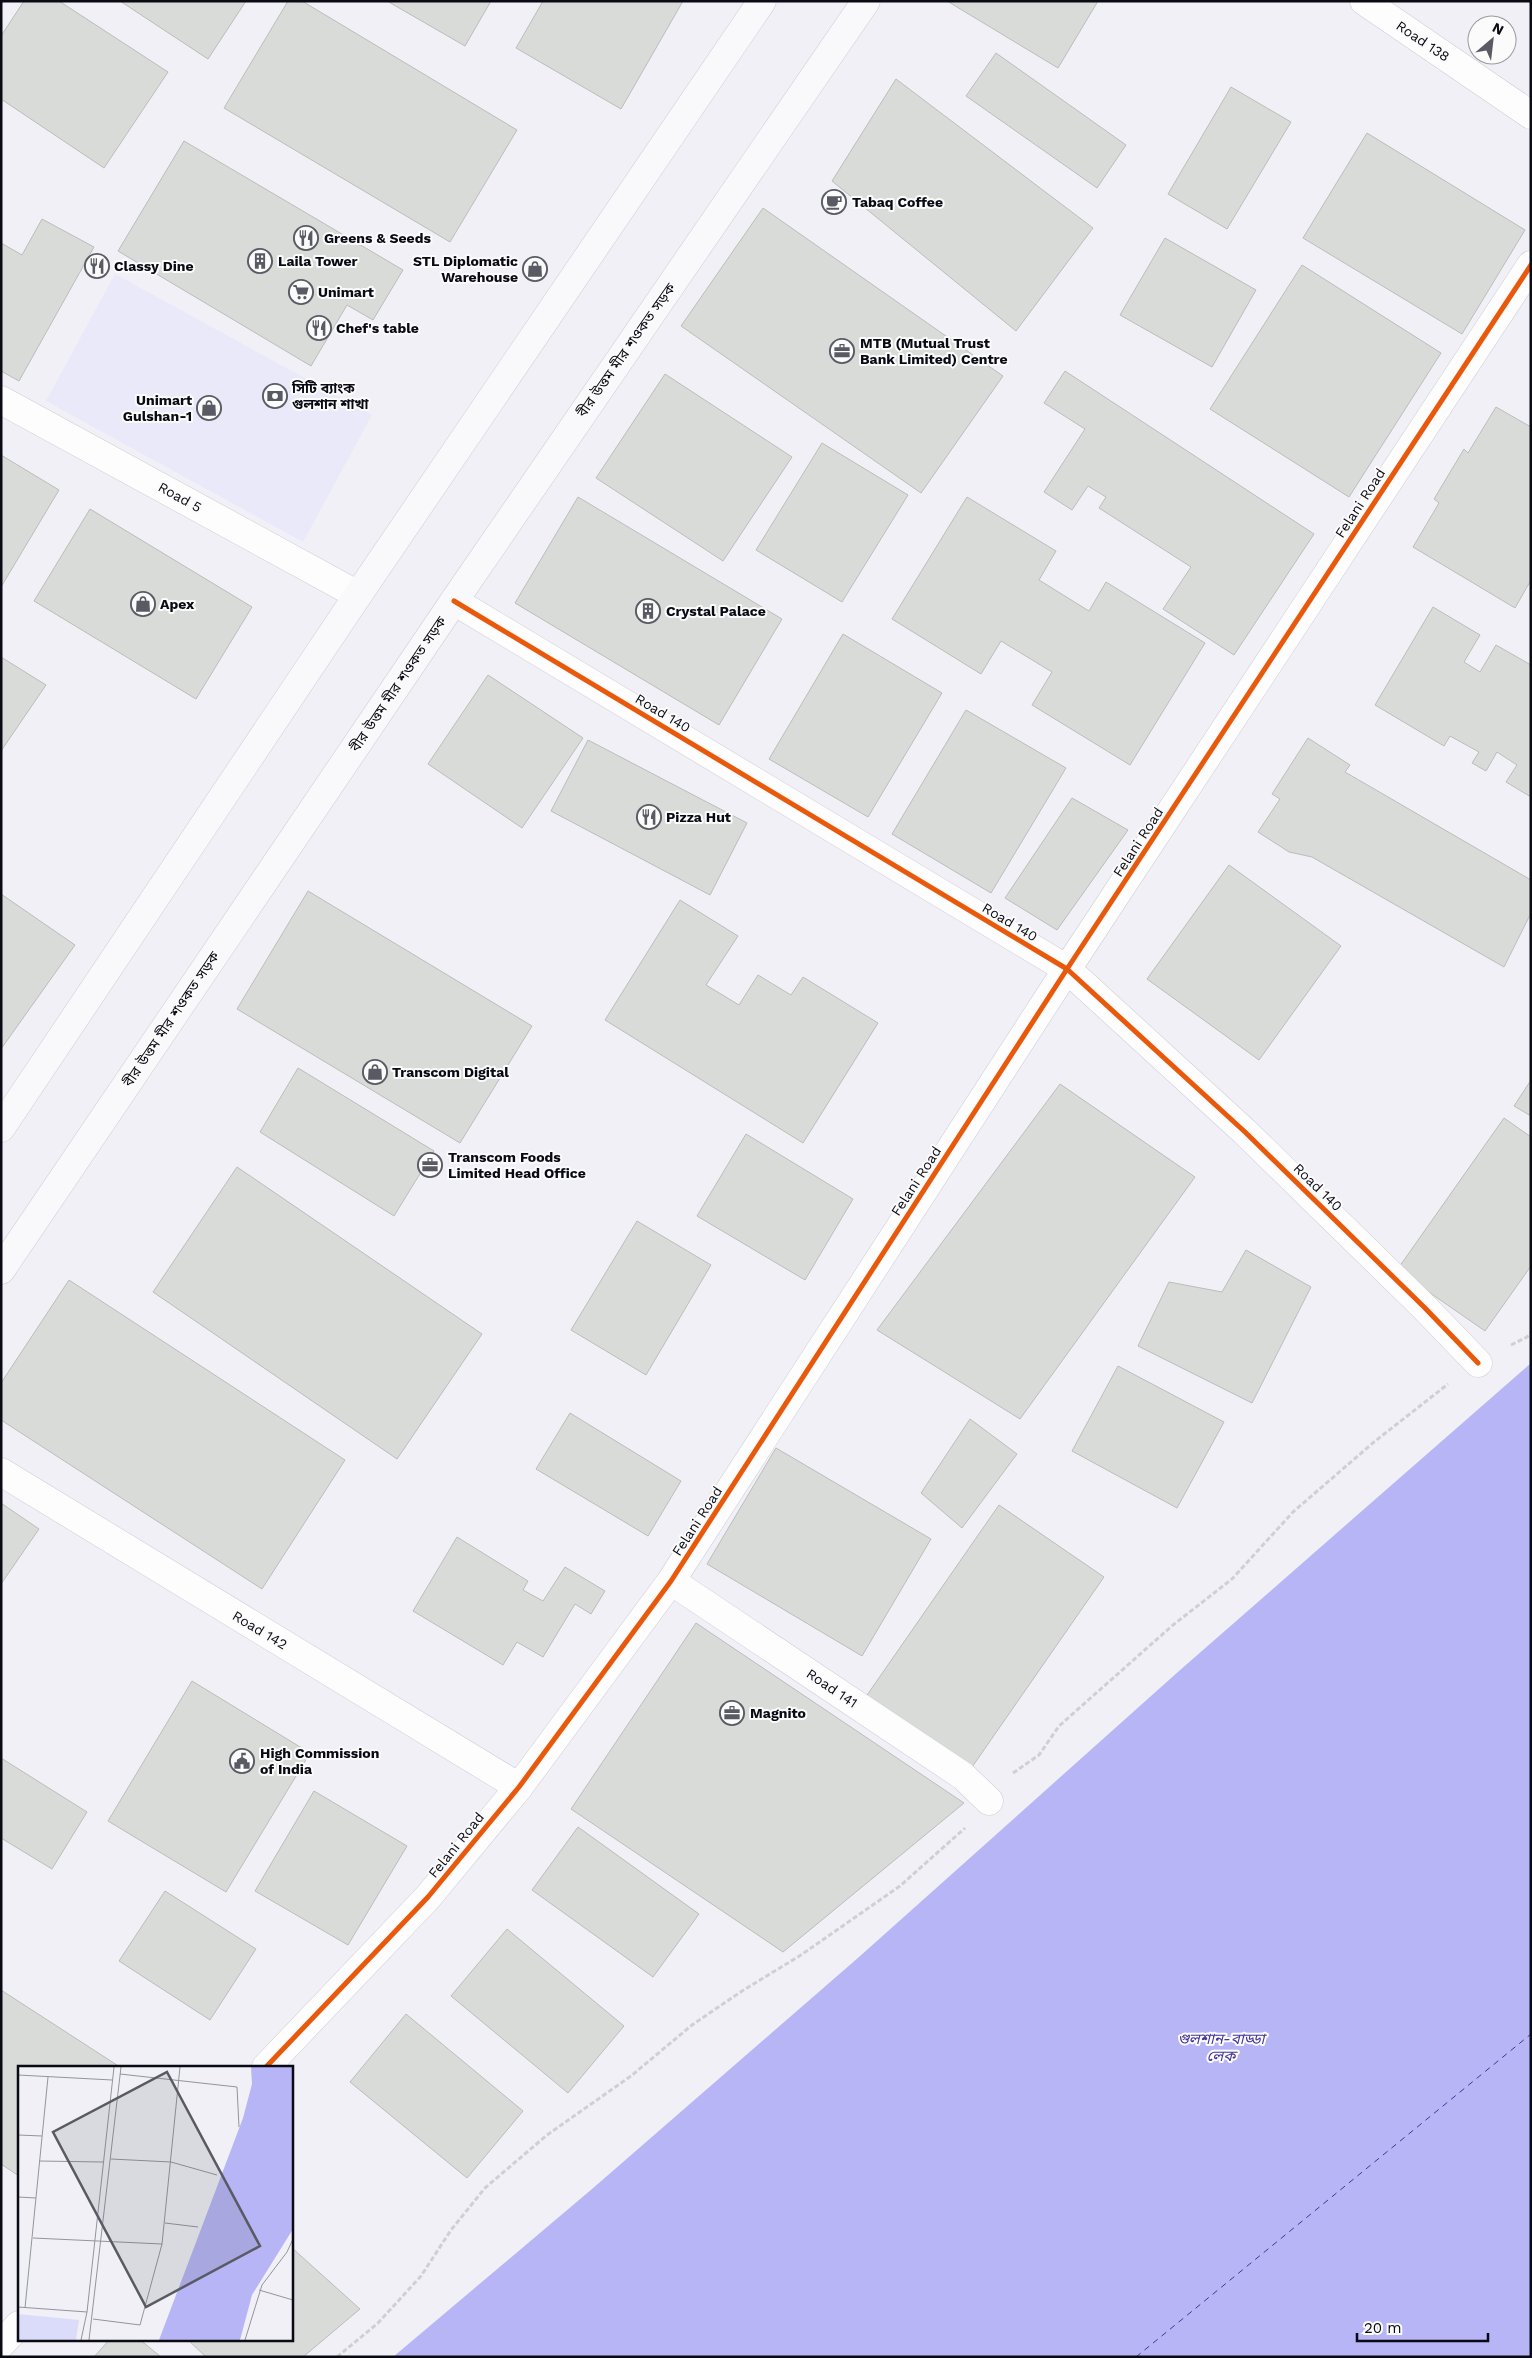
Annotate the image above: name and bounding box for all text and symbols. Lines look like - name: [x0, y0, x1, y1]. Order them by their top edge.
- north arrow: [1467, 15, 1517, 65]
- street label: Road 138: [1393, 17, 1453, 65]
- text: N: [1490, 19, 1506, 38]
- cafe icon: Tabaq Coffee: [821, 189, 847, 215]
- place label: Tabaq Coffee: [852, 194, 943, 210]
- restaurant icon: Greens & Seeds: [293, 225, 319, 251]
- place label: Greens & Seeds: [324, 230, 431, 246]
- building icon: Laila Tower: [247, 248, 273, 274]
- restaurant icon: Classy Dine: [84, 253, 110, 279]
- place label: Laila Tower: [278, 253, 358, 269]
- place label: STL Diplomatic Warehouse: [413, 253, 518, 285]
- shop icon: STL Diplomatic Warehouse: [522, 256, 548, 282]
- place label: Classy Dine: [114, 258, 194, 274]
- supermarket icon: Unimart: [288, 279, 314, 305]
- street label: বীর উত্তম মীর শওকত সড়ক: [573, 279, 679, 421]
- place label: Unimart: [318, 284, 374, 300]
- restaurant icon: Chef's table: [306, 315, 332, 341]
- place label: Chef's table: [336, 320, 419, 336]
- place label: MTB (Mutual Trust Bank Limited) Centre: [860, 335, 1008, 367]
- office icon: MTB (Mutual Trust Bank Limited) Centre: [829, 338, 855, 364]
- place label: সিটি ব্যাংক গুলশান শাখা: [291, 380, 369, 412]
- bank icon: সিটি ব্যাংক গুলশান শাখা: [262, 383, 288, 409]
- place label: Unimart Gulshan-1: [123, 392, 192, 424]
- shop icon: Unimart Gulshan-1: [196, 395, 222, 421]
- street label: Felani Road: [1332, 465, 1388, 541]
- street label: Road 5: [156, 479, 204, 515]
- shop icon: Apex: [130, 591, 156, 617]
- place label: Apex: [160, 596, 195, 612]
- building icon: Crystal Palace: [635, 598, 661, 624]
- place label: Crystal Palace: [666, 603, 766, 619]
- street label: বীর উত্তম মীর শওকত সড়ক: [346, 613, 450, 755]
- street label: Road 140: [633, 690, 693, 736]
- restaurant icon: Pizza Hut: [636, 804, 662, 830]
- street label: Felani Road: [1110, 804, 1166, 880]
- place label: Pizza Hut: [666, 809, 731, 825]
- street label: Road 140: [980, 899, 1040, 945]
- street label: বীর উত্তম মীর শওকত সড়ক: [119, 948, 223, 1090]
- shop icon: Transcom Digital: [362, 1059, 388, 1085]
- place label: Transcom Digital: [392, 1064, 509, 1080]
- street label: Felani Road: [888, 1143, 944, 1219]
- place label: Transcom Foods Limited Head Office: [448, 1149, 586, 1181]
- office icon: Transcom Foods Limited Head Office: [417, 1152, 443, 1178]
- street label: Road 140: [1290, 1160, 1346, 1214]
- street label: Felani Road: [669, 1483, 725, 1559]
- street label: Road 142: [230, 1607, 290, 1653]
- street label: Road 141: [804, 1665, 860, 1711]
- office icon: Magnito: [719, 1700, 745, 1726]
- place label: Magnito: [750, 1705, 806, 1721]
- place label: High Commission of India: [260, 1745, 379, 1777]
- public building icon: High Commission of India: [229, 1748, 255, 1774]
- street label: Felani Road: [425, 1809, 487, 1881]
- water label: গুলশান-বাড্ডা লেক: [1178, 2030, 1267, 2065]
- inset map: [18, 2066, 292, 2340]
- scale bar: [1357, 2310, 1488, 2342]
- text: 20 m: [1364, 2319, 1402, 2337]

